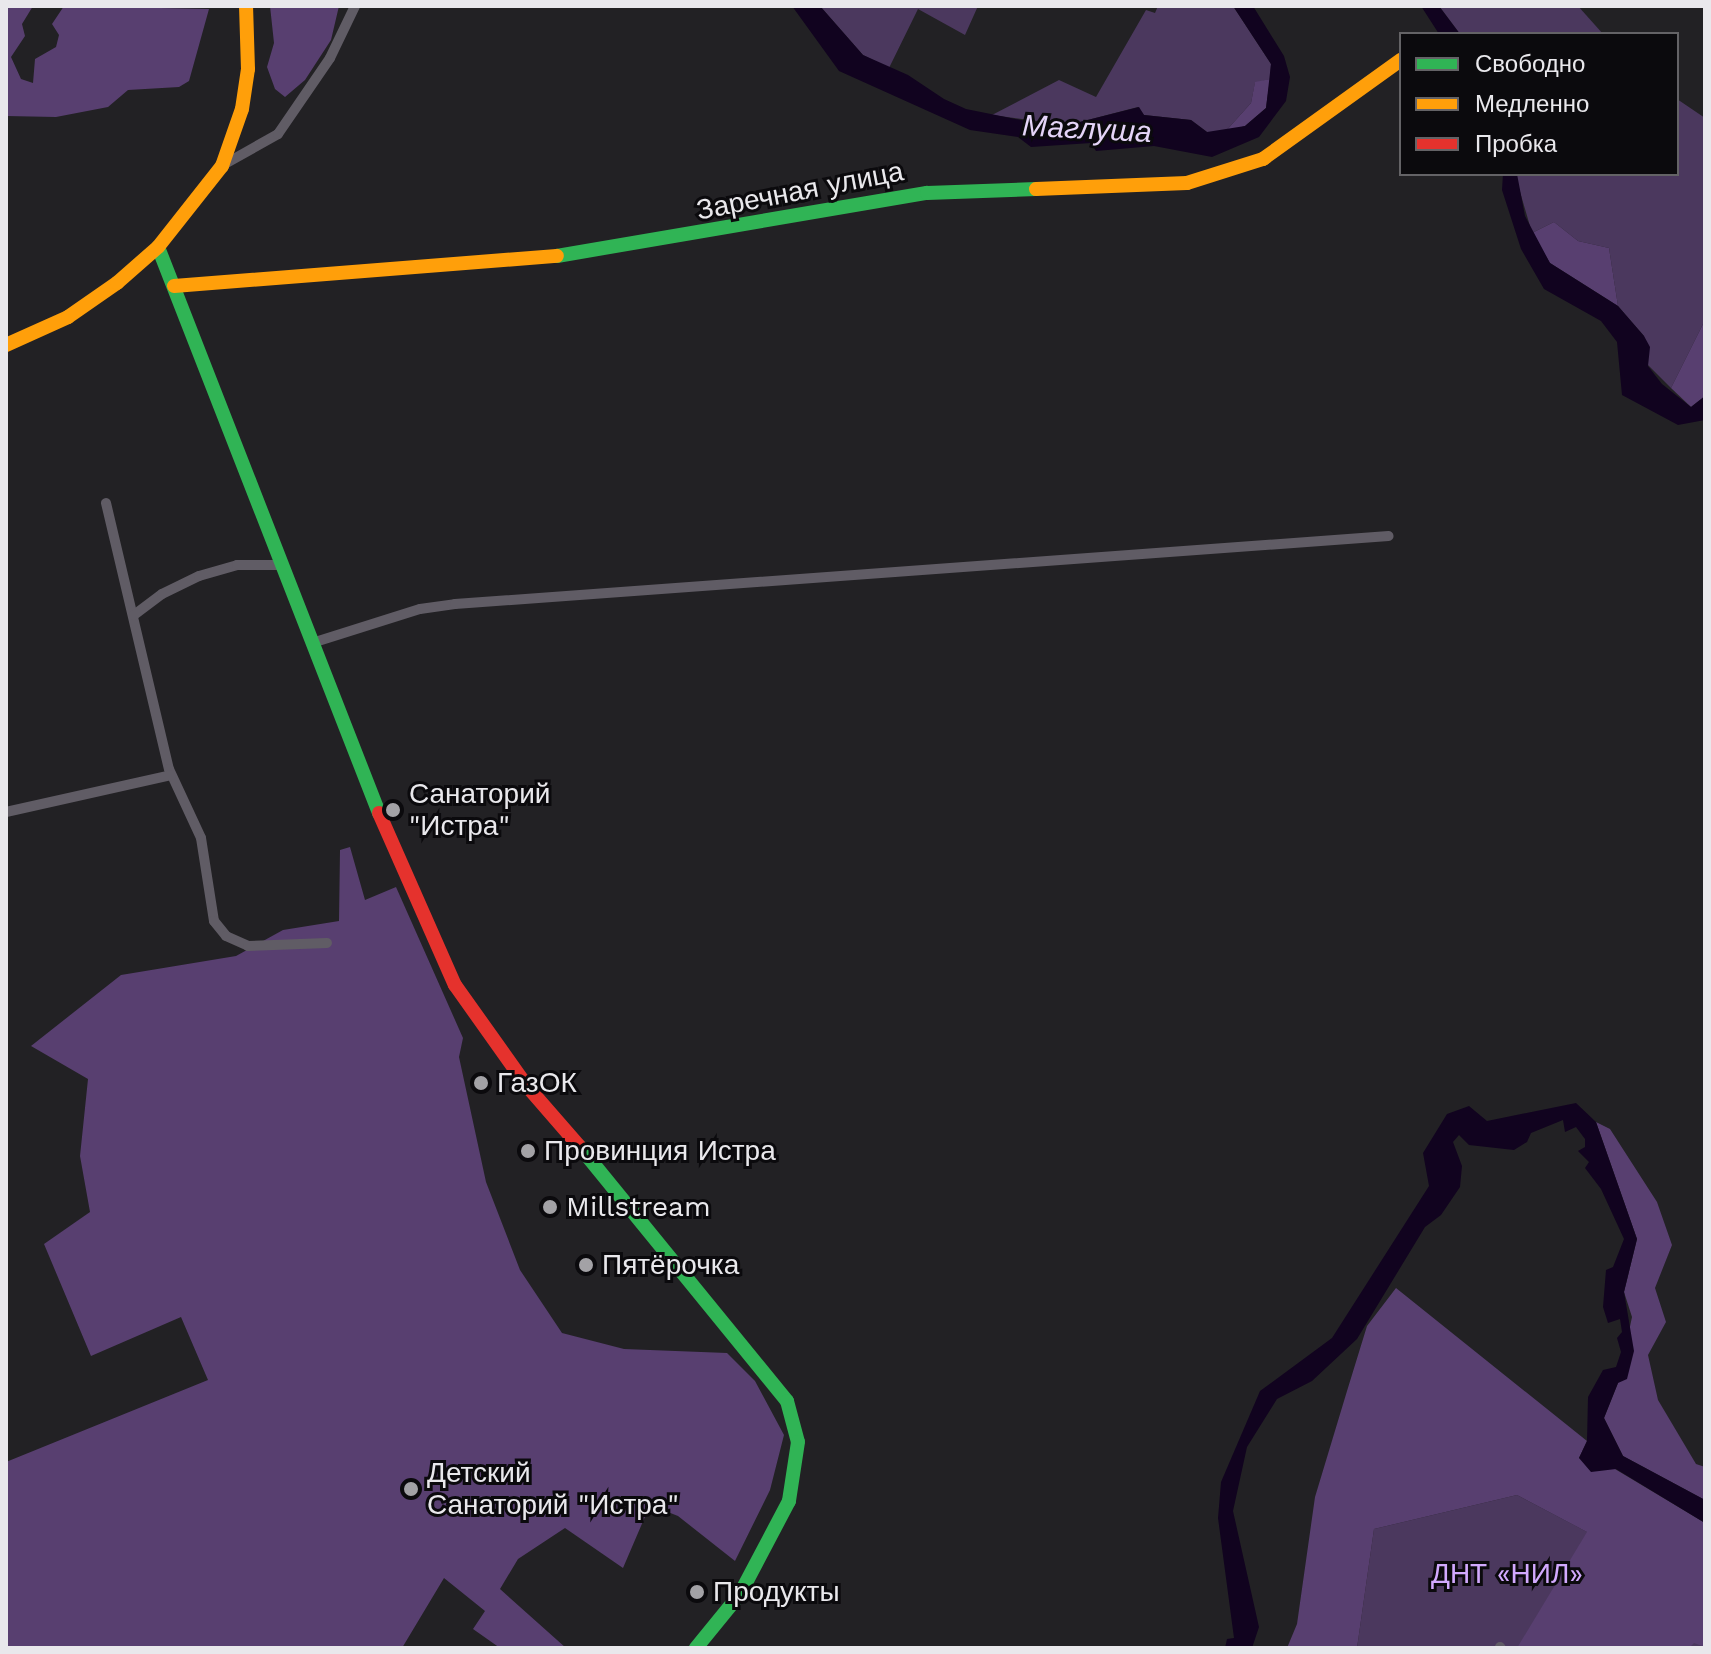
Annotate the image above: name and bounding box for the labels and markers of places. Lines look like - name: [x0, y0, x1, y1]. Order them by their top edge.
- place label: Санаторий "Истра": [409, 777, 550, 843]
- marker: Санаторий "Истра": [384, 801, 402, 819]
- place label: ГазОК: [497, 1066, 577, 1100]
- marker: ГазОК: [472, 1074, 490, 1092]
- place label: Провинция Истра: [544, 1134, 776, 1168]
- marker: Провинция Истра: [519, 1142, 537, 1160]
- place label: Millstream: [566, 1190, 711, 1224]
- marker: Millstream: [541, 1198, 559, 1216]
- place label: Пятёрочка: [602, 1248, 739, 1282]
- marker: Пятёрочка: [577, 1256, 595, 1274]
- place label: Детский Санаторий "Истра": [427, 1456, 679, 1522]
- marker: Детский Санаторий "Истра": [402, 1480, 420, 1498]
- place label: Продукты: [713, 1575, 840, 1609]
- marker: Продукты: [688, 1583, 706, 1601]

